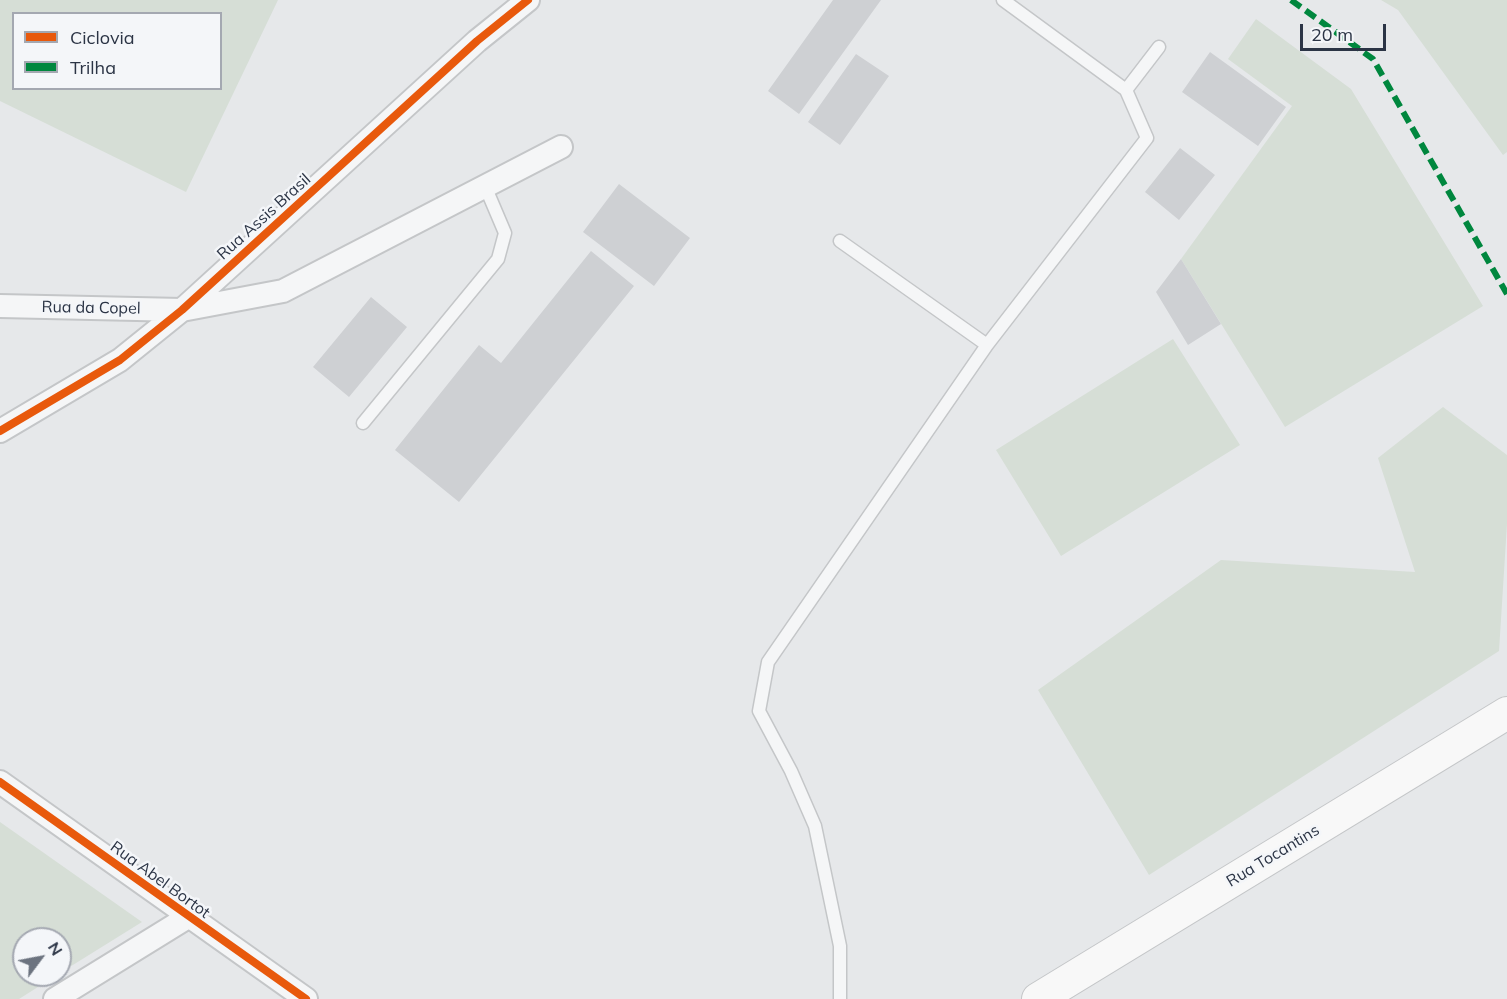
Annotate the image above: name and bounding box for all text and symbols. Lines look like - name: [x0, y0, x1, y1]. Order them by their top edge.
- legend: [12, 12, 222, 90]
- scale bar: [1303, 12, 1388, 50]
- text: 20 m: [1311, 23, 1353, 46]
- text: Ciclovia: [70, 26, 135, 49]
- text: Trilha: [70, 56, 116, 79]
- street label: Rua Assis Brasil: [213, 170, 315, 264]
- street label: Rua da Copel: [41, 298, 141, 318]
- street label: Rua Tocantins: [1223, 821, 1323, 891]
- street label: Rua Abel Bortot: [106, 837, 214, 923]
- north arrow: [12, 927, 72, 987]
- text: N: [44, 938, 67, 959]

